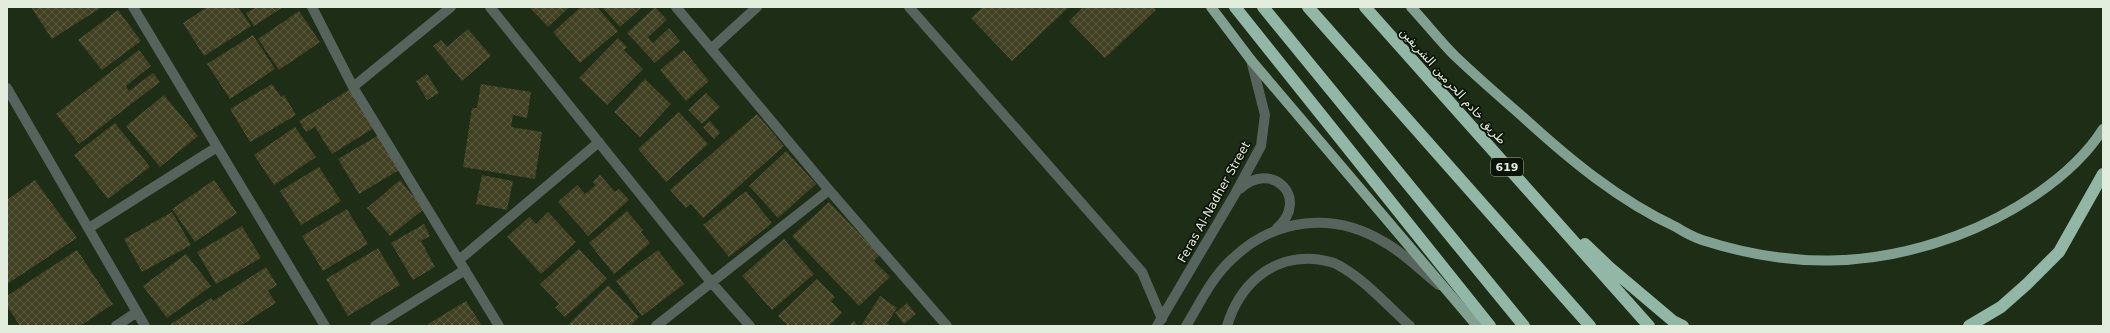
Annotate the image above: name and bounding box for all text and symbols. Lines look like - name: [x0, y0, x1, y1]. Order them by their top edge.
- street label: طريق خادم الحرمين الشريفين: [1396, 25, 1509, 148]
- street label: Feras Al-Nadher Street: [1175, 139, 1253, 265]
- road number: 619: [1491, 158, 1523, 176]

